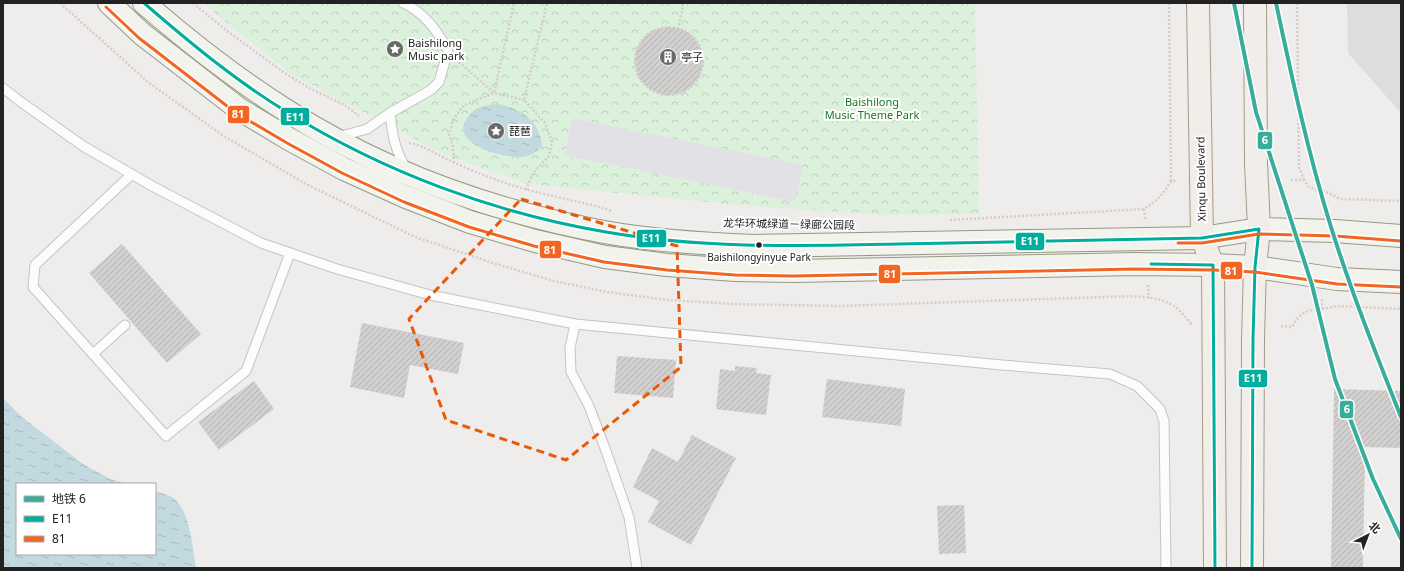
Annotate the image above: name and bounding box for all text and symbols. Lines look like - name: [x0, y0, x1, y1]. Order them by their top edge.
- place label: Baishilong Music park: [408, 35, 465, 63]
- place icon: Baishilong Music park: [385, 39, 405, 59]
- building icon: 亭子: [658, 47, 678, 67]
- place label: 亭子: [681, 49, 703, 64]
- park label: Baishilong Music Theme Park: [825, 94, 919, 122]
- line badge: 81: [227, 105, 250, 124]
- text: 81: [232, 106, 244, 121]
- line badge: E11: [280, 107, 310, 126]
- text: E11: [286, 109, 304, 124]
- place icon: 琵琶: [486, 121, 506, 141]
- place label: 琵琶: [509, 123, 531, 138]
- line badge: 6: [1257, 131, 1273, 150]
- text: 6: [1262, 132, 1268, 147]
- street label: Xinqu Boulevard: [1192, 136, 1209, 222]
- street label: 龙华环城绿道－绿廊公园段: [723, 215, 855, 232]
- line badge: E11: [636, 229, 667, 248]
- text: E11: [642, 230, 660, 245]
- line badge: E11: [1015, 232, 1045, 251]
- text: E11: [1021, 233, 1039, 248]
- line badge: 81: [539, 240, 562, 259]
- marker: Baishilongyinyue Park: [754, 240, 764, 250]
- text: 81: [544, 242, 556, 257]
- place label: Baishilongyinyue Park: [707, 250, 812, 264]
- line badge: 81: [1220, 261, 1243, 280]
- text: 81: [1225, 263, 1237, 278]
- line badge: 81: [878, 264, 901, 284]
- text: 81: [884, 266, 896, 281]
- line badge: E11: [1238, 369, 1268, 388]
- text: E11: [1244, 370, 1262, 385]
- line badge: 6: [1339, 400, 1354, 419]
- text: 6: [1344, 401, 1350, 416]
- legend: [16, 483, 156, 555]
- text: 地铁 6: [52, 490, 86, 507]
- text: E11: [52, 510, 72, 527]
- north arrow: [1348, 515, 1388, 555]
- text: 北: [1366, 518, 1384, 536]
- text: 81: [52, 530, 66, 547]

